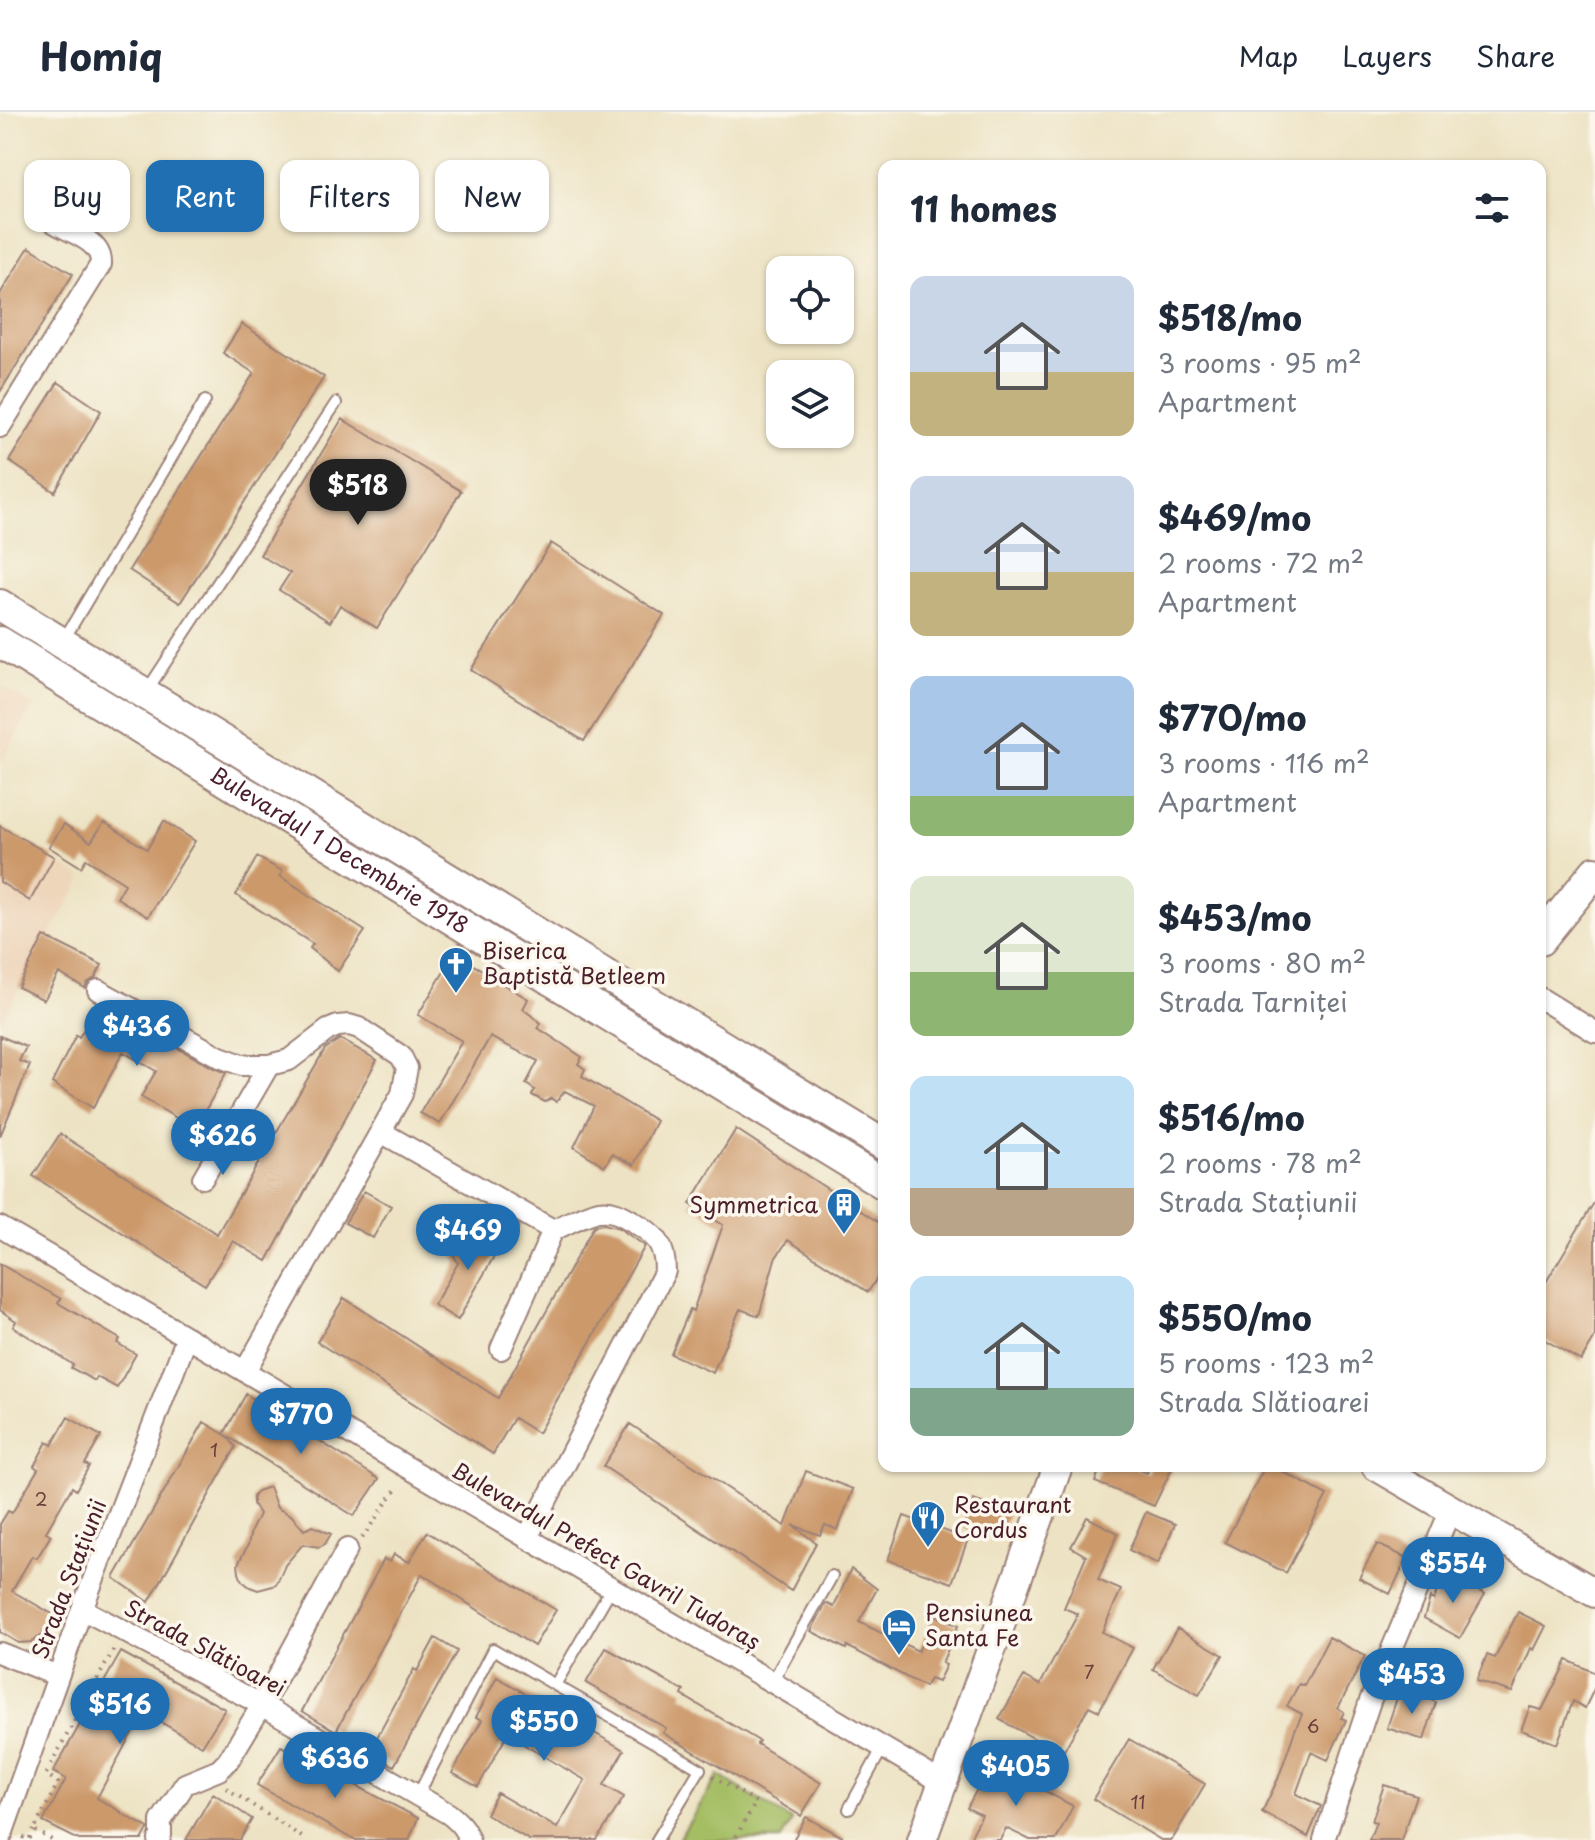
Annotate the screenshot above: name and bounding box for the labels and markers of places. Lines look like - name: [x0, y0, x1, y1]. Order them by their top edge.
- pin: $518: [311, 459, 405, 527]
- place label: Biserica Baptistă Betleem: [482, 933, 666, 991]
- church icon: Biserica Baptistă Betleem: [437, 945, 475, 995]
- pin: $436: [90, 1000, 184, 1068]
- pin: $626: [176, 1109, 270, 1177]
- building icon: Symmetrica: [825, 1186, 863, 1236]
- place label: Symmetrica: [689, 1187, 818, 1220]
- pin: $469: [421, 1204, 515, 1272]
- pin: $770: [254, 1388, 348, 1456]
- place label: Restaurant Cordus: [954, 1487, 1072, 1545]
- restaurant icon: Restaurant Cordus: [909, 1499, 947, 1549]
- pin: $554: [1406, 1537, 1500, 1605]
- place label: Pensiunea Santa Fe: [925, 1595, 1033, 1653]
- hotel icon: Pensiunea Santa Fe: [880, 1607, 918, 1657]
- pin: $453: [1365, 1648, 1459, 1716]
- pin: $516: [73, 1678, 167, 1746]
- pin: $550: [497, 1695, 591, 1763]
- pin: $636: [288, 1732, 382, 1800]
- pin: $405: [969, 1740, 1063, 1808]

